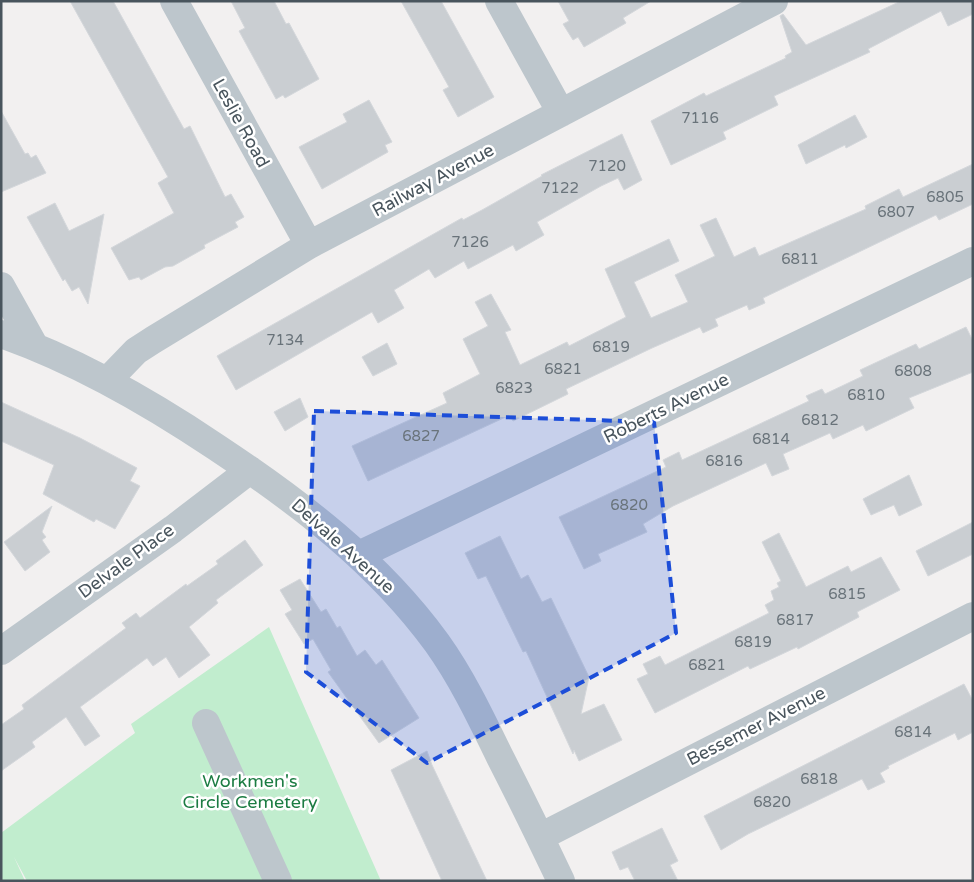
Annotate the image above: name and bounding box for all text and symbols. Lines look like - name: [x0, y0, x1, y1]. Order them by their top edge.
- street label: Leslie Road: [208, 75, 274, 171]
- house number: 7116: [681, 109, 719, 127]
- street label: Railway Avenue: [368, 139, 498, 221]
- house number: 7120: [588, 157, 626, 175]
- house number: 7122: [541, 179, 579, 197]
- house number: 6805: [926, 188, 964, 206]
- house number: 6807: [877, 203, 915, 221]
- house number: 7126: [451, 233, 489, 251]
- house number: 6811: [781, 250, 819, 268]
- house number: 7134: [266, 331, 304, 349]
- house number: 6819: [592, 338, 630, 356]
- house number: 6821: [544, 360, 582, 378]
- house number: 6808: [894, 362, 932, 380]
- street label: Roberts Avenue: [600, 368, 732, 448]
- house number: 6823: [495, 379, 533, 397]
- house number: 6810: [847, 386, 885, 404]
- house number: 6812: [801, 411, 839, 429]
- house number: 6827: [402, 427, 440, 445]
- house number: 6814: [752, 430, 790, 448]
- house number: 6816: [705, 452, 743, 470]
- street label: Delvale Avenue: [287, 494, 399, 598]
- house number: 6820: [610, 496, 648, 514]
- street label: Delvale Place: [74, 519, 178, 603]
- house number: 6815: [828, 585, 866, 603]
- house number: 6817: [776, 611, 814, 629]
- house number: 6819: [734, 633, 772, 651]
- house number: 6821: [688, 656, 726, 674]
- street label: Bessemer Avenue: [683, 682, 829, 770]
- house number: 6814: [894, 723, 932, 741]
- park label: Workmen's Circle Cemetery: [182, 770, 318, 813]
- house number: 6818: [800, 770, 838, 788]
- house number: 6820: [753, 793, 791, 811]

